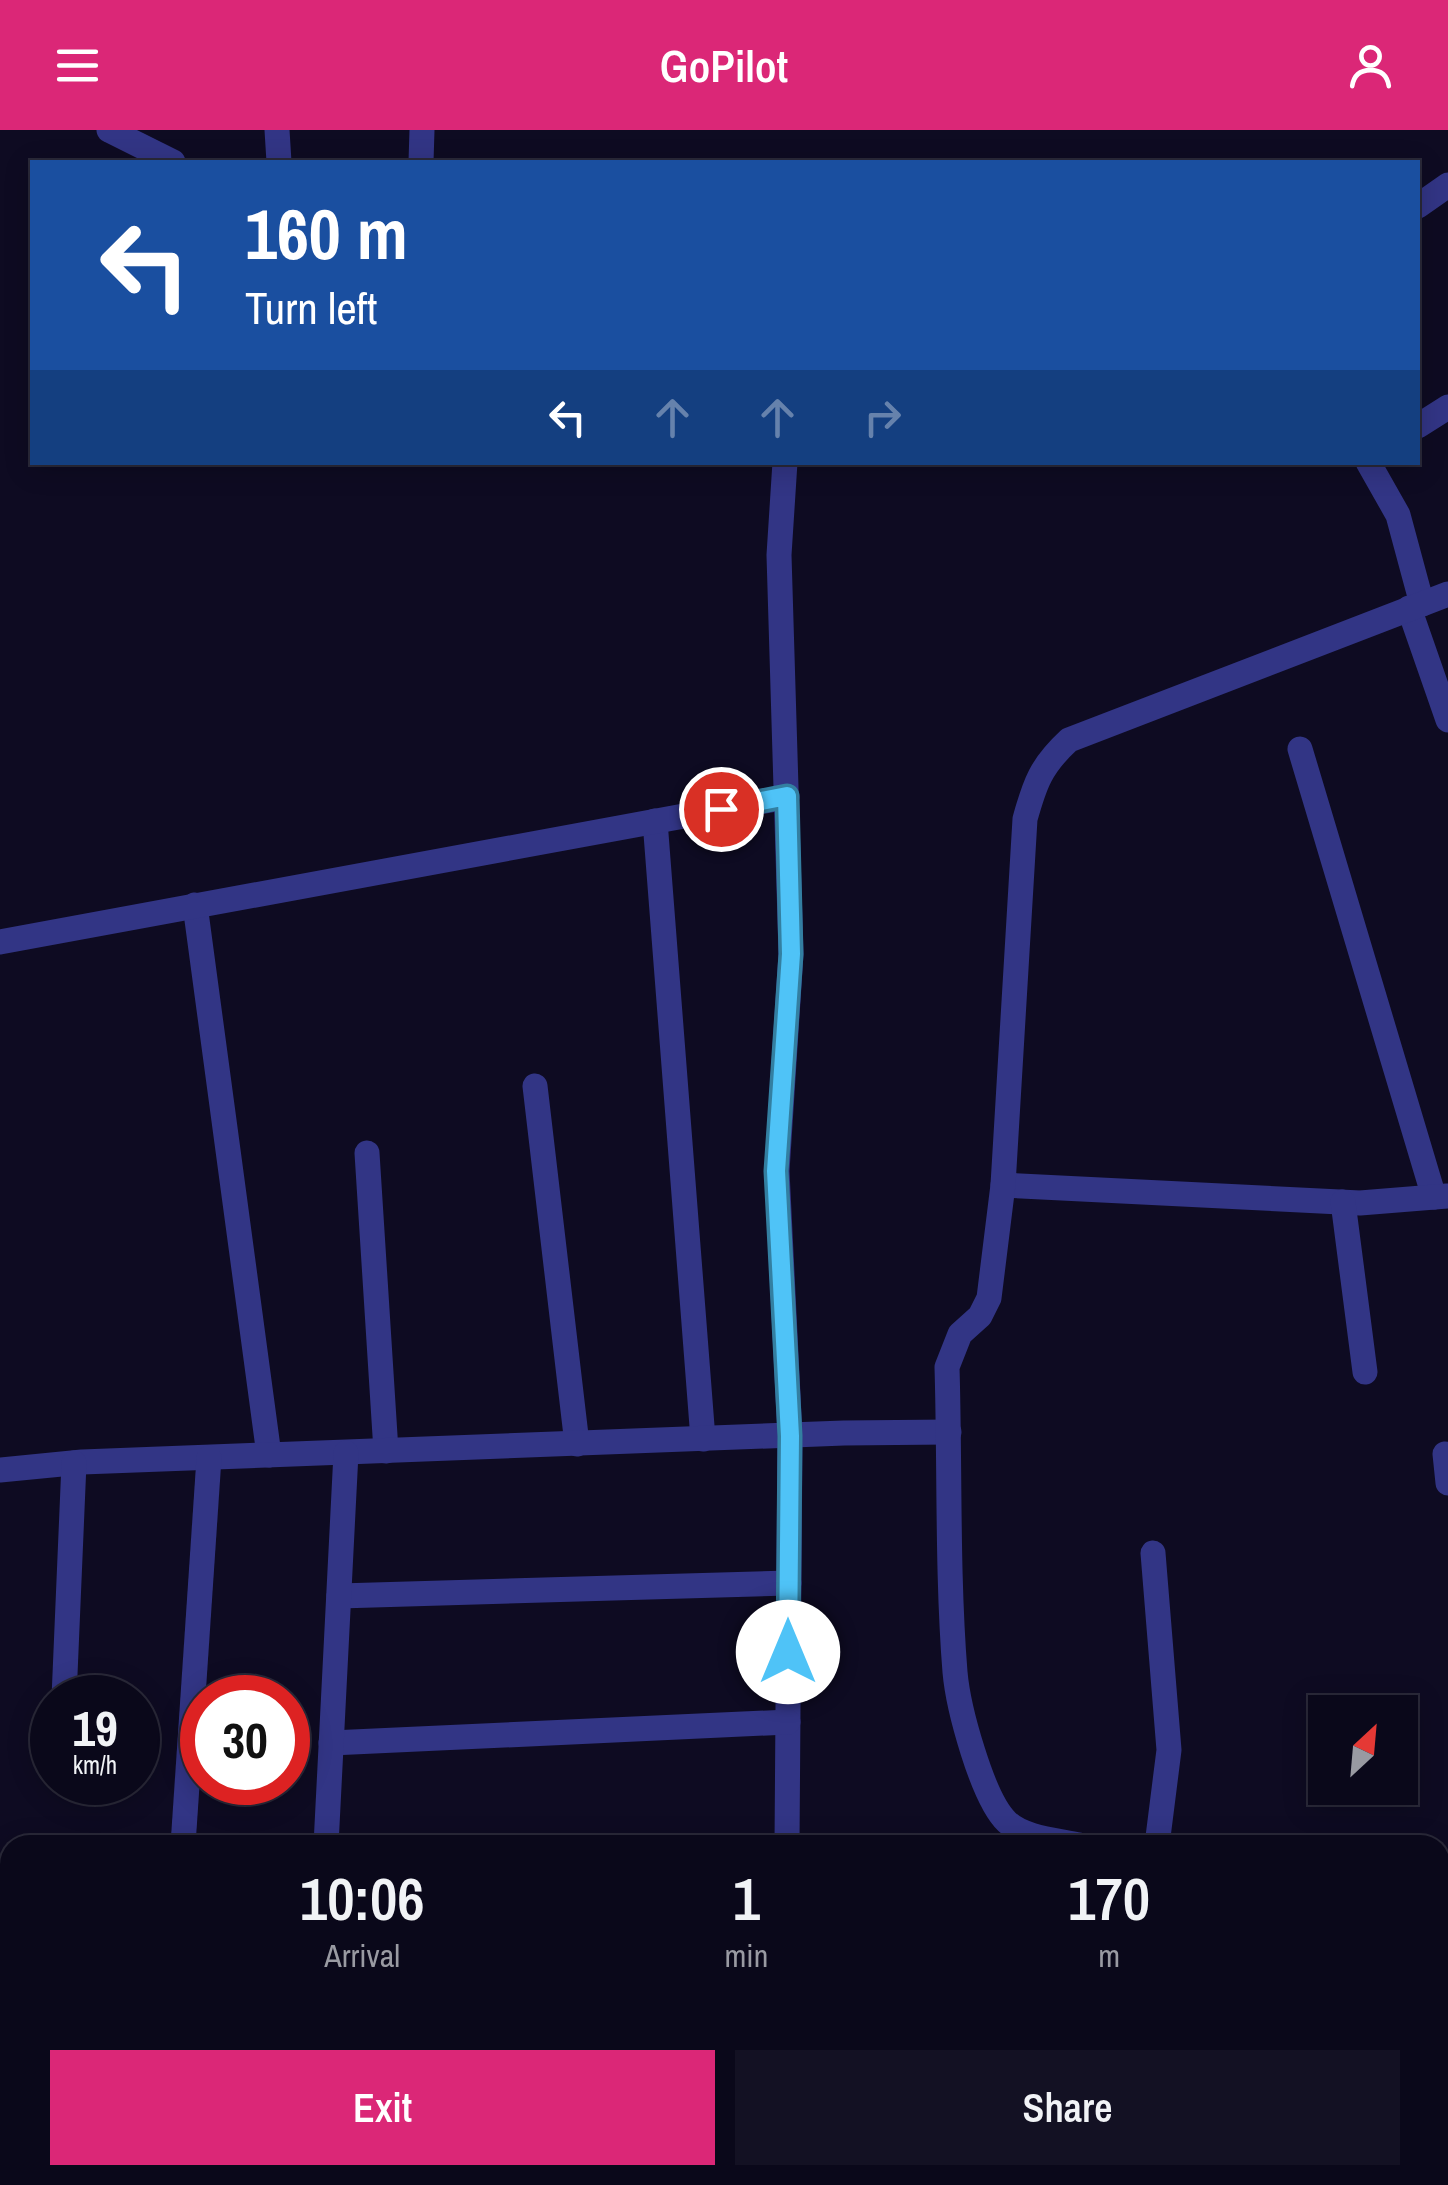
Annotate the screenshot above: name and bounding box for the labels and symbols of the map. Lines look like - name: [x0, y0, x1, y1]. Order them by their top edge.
- pin: [679, 767, 764, 852]
- position arrow: [736, 1600, 840, 1704]
- speed limit sign: 30: [180, 1675, 310, 1805]
- north arrow: [1308, 1695, 1418, 1805]

